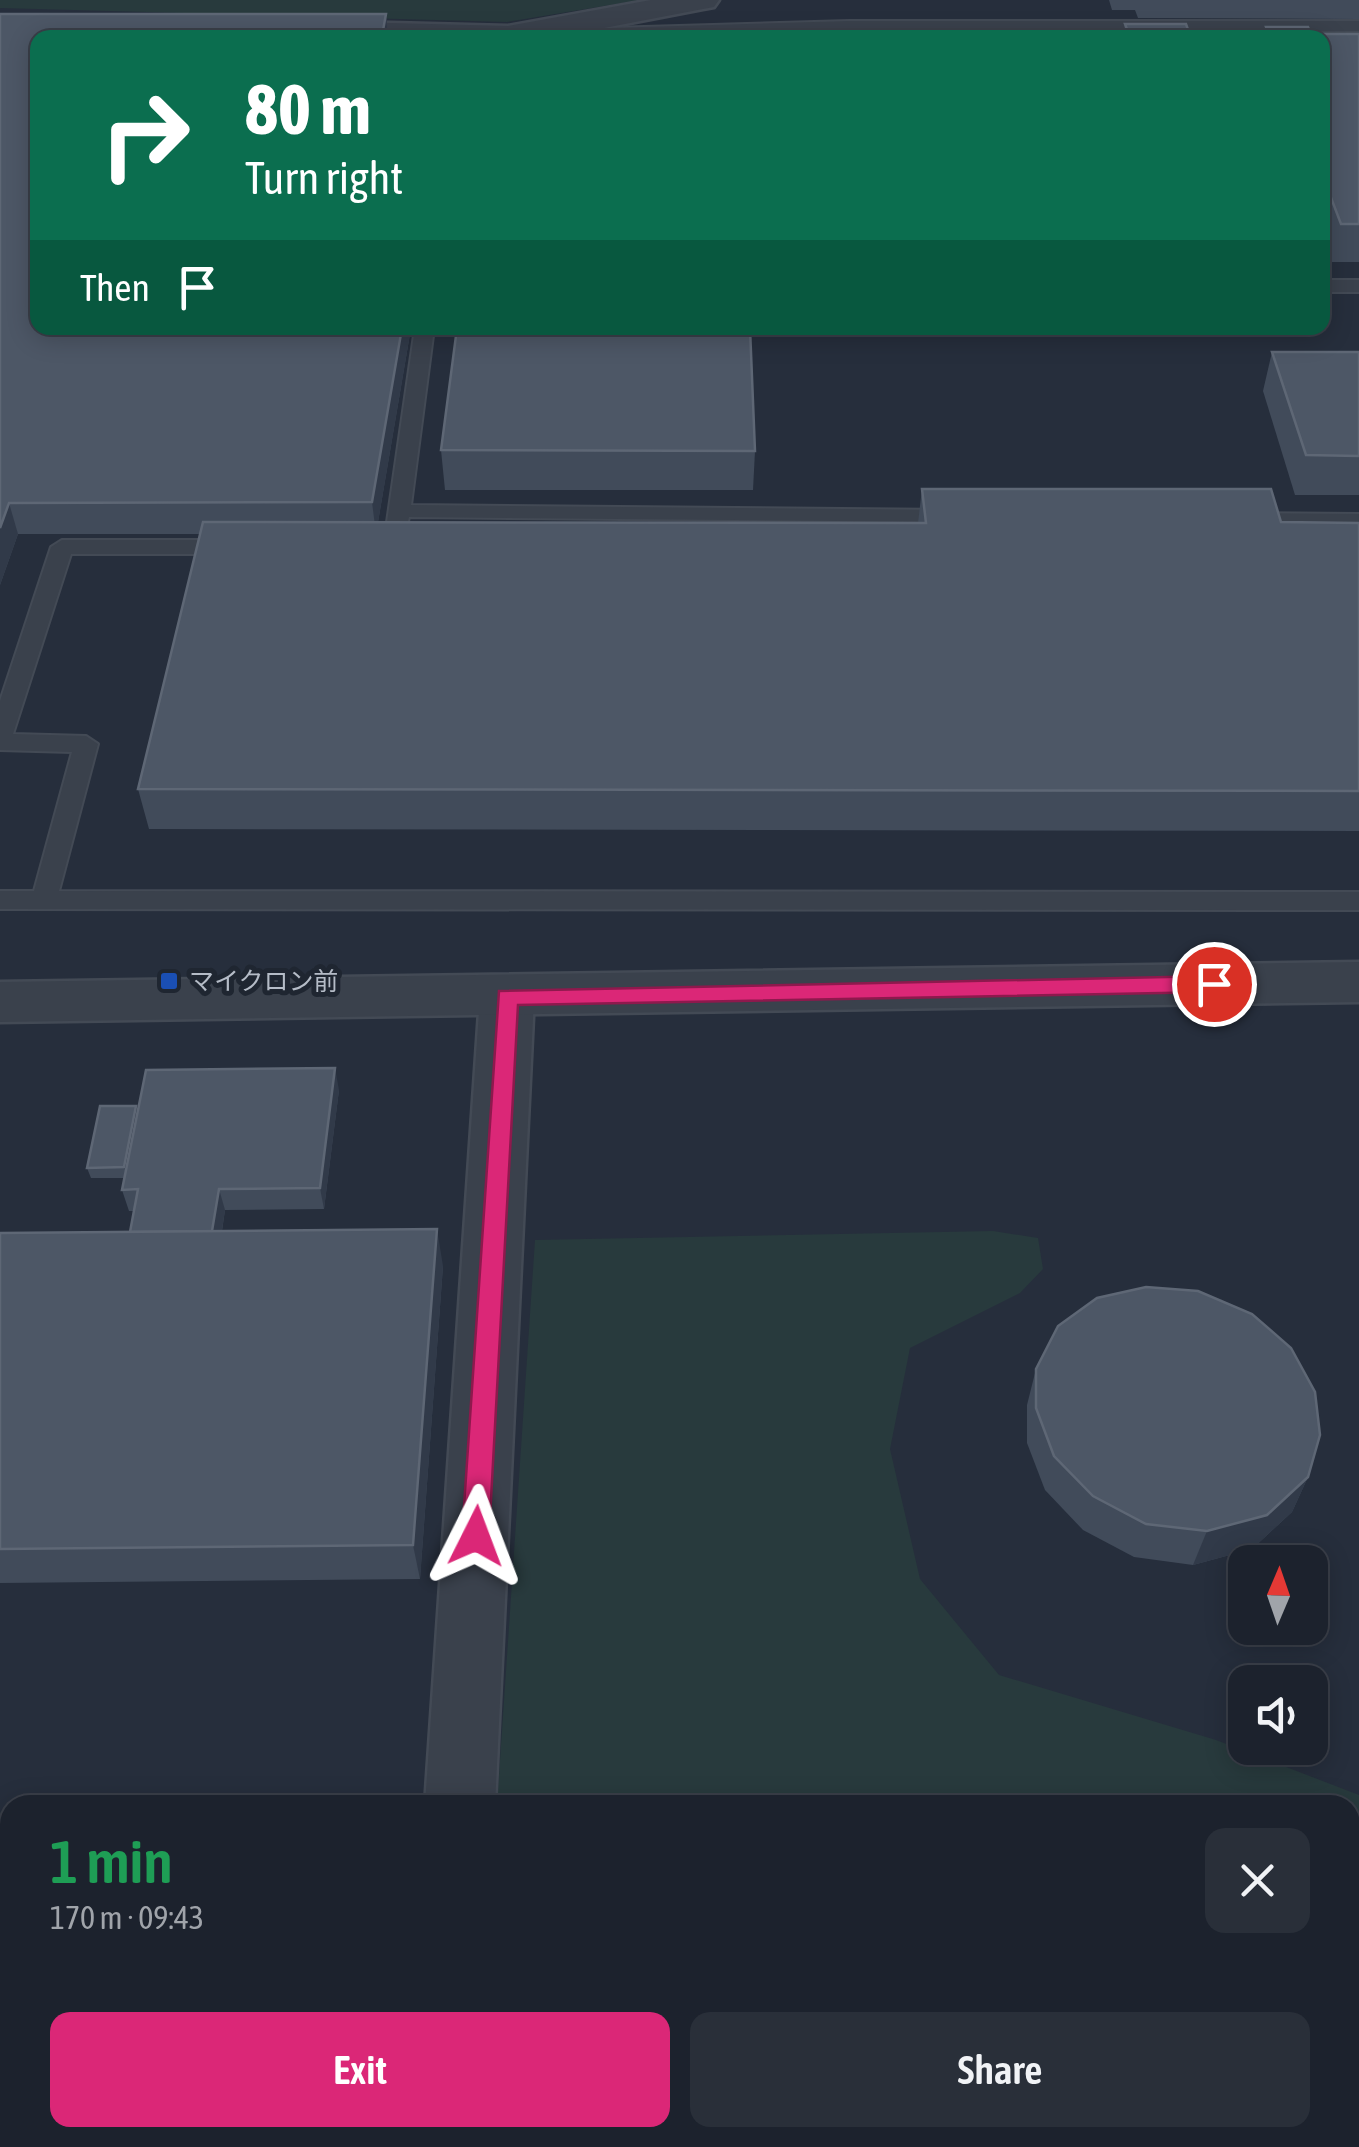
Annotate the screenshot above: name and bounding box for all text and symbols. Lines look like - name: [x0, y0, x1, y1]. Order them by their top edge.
- text: 80 m: [245, 69, 371, 149]
- icon: right: [80, 70, 210, 200]
- text: Turn right: [245, 152, 403, 204]
- icon: arrive: [170, 260, 225, 315]
- text: Then: [80, 266, 150, 309]
- pin: [1172, 942, 1257, 1027]
- icon: arrive: [1187, 957, 1242, 1012]
- place label: マイクロン前: [189, 967, 339, 995]
- marker: マイクロン前: [158, 970, 180, 992]
- position arrow: [424, 1484, 528, 1588]
- north arrow: [1228, 1545, 1328, 1645]
- map controls: [1228, 1545, 1328, 1765]
- button: sound: [1228, 1665, 1328, 1765]
- text: 1 min: [50, 1827, 173, 1896]
- button: close: [1205, 1828, 1310, 1933]
- text: 170 m · 09:43: [50, 1899, 204, 1936]
- button: Exit: [50, 2012, 670, 2127]
- button: Share: [690, 2012, 1310, 2127]

